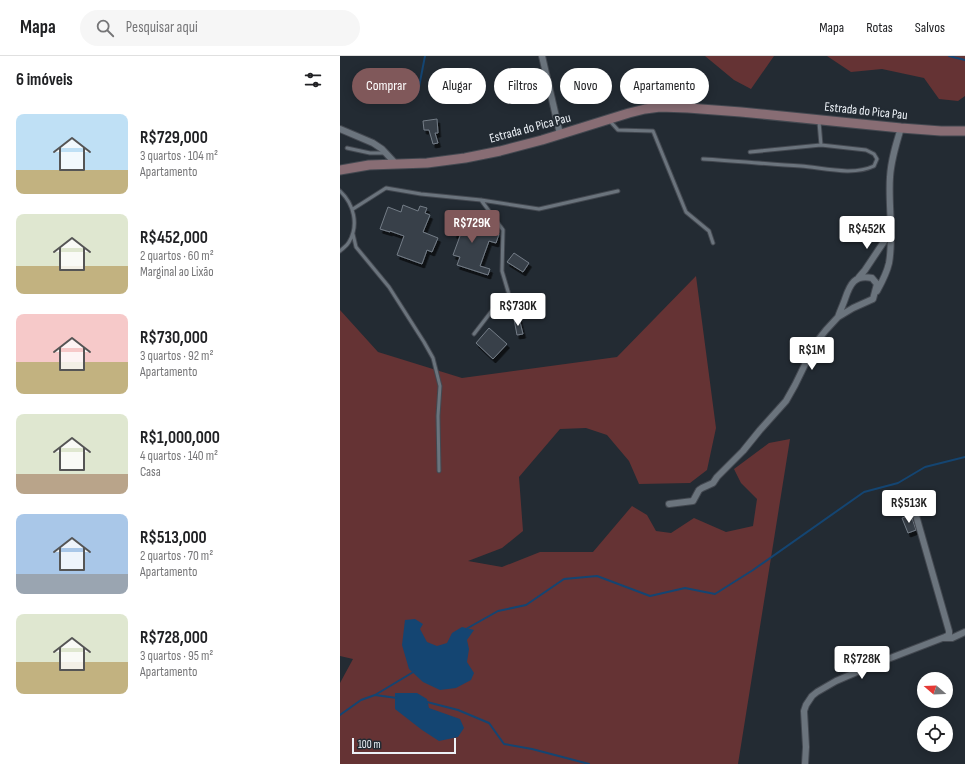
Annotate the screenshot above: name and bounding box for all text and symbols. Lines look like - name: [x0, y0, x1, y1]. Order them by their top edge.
- search box: [80, 10, 360, 46]
- text: Mapa: [20, 16, 56, 39]
- icon: search: [94, 17, 116, 39]
- text: Pesquisar aqui: [126, 18, 198, 37]
- text: Mapa: [819, 19, 844, 36]
- text: Rotas: [866, 19, 893, 36]
- text: Salvos: [915, 19, 945, 36]
- chip: Comprar: [352, 68, 420, 104]
- chip: Alugar: [428, 68, 486, 104]
- chip: Filtros: [494, 68, 552, 104]
- chip: Novo: [560, 68, 612, 104]
- chip: Apartamento: [620, 68, 709, 104]
- icon: filters: [302, 69, 324, 91]
- text: 6 imóveis: [16, 70, 73, 90]
- street label: Estrada do Pica Pau: [824, 99, 908, 123]
- street label: Estrada do Pica Pau: [488, 109, 572, 147]
- text: R$729,000: [140, 128, 208, 148]
- icon: home: [48, 130, 96, 178]
- text: 3 quartos · 104 m²: [140, 148, 218, 164]
- text: Apartamento: [140, 164, 197, 180]
- pin: R$729K: [439, 210, 505, 244]
- text: R$729K: [454, 215, 490, 231]
- pin: R$452K: [834, 216, 900, 250]
- text: R$452K: [849, 221, 885, 237]
- text: R$452,000: [140, 228, 208, 248]
- icon: home: [48, 230, 96, 278]
- text: 2 quartos · 60 m²: [140, 248, 214, 264]
- text: Marginal ao Lixão: [140, 264, 214, 280]
- pin: R$730K: [485, 293, 551, 327]
- text: R$730K: [499, 298, 537, 314]
- text: R$730,000: [140, 328, 208, 348]
- icon: home: [48, 330, 96, 378]
- pin: R$1M: [788, 337, 836, 371]
- text: R$1M: [799, 342, 825, 358]
- text: 3 quartos · 92 m²: [140, 348, 213, 364]
- text: Apartamento: [140, 364, 197, 380]
- text: R$1,000,000: [140, 428, 220, 448]
- icon: home: [48, 430, 96, 478]
- text: 4 quartos · 140 m²: [140, 448, 218, 464]
- text: Casa: [140, 464, 161, 480]
- pin: R$513K: [876, 490, 942, 524]
- text: R$513K: [891, 495, 927, 511]
- text: R$513,000: [140, 528, 207, 548]
- icon: home: [48, 530, 96, 578]
- text: 2 quartos · 70 m²: [140, 548, 213, 564]
- text: Apartamento: [140, 564, 197, 580]
- text: R$728,000: [140, 628, 208, 648]
- icon: home: [48, 630, 96, 678]
- pin: R$728K: [829, 646, 895, 680]
- text: 3 quartos · 95 m²: [140, 648, 213, 664]
- text: R$728K: [844, 651, 880, 667]
- text: Apartamento: [140, 664, 197, 680]
- north arrow: [917, 672, 953, 708]
- map controls: [917, 672, 953, 752]
- button: locate: [917, 716, 953, 752]
- scale bar: [352, 736, 456, 755]
- text: 100 m: [358, 738, 380, 751]

